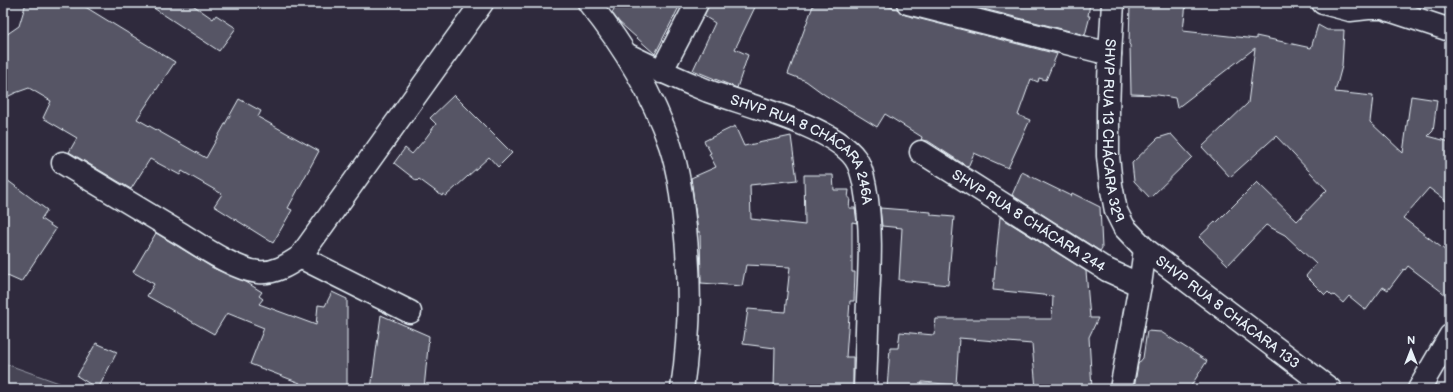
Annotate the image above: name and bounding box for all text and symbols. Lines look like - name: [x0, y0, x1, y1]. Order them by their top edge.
- street label: SHVP RUA 13 CHÁCARA 329: [1100, 38, 1129, 225]
- street label: SHVP RUA 8 CHÁCARA 246A: [728, 91, 876, 206]
- street label: SHVP RUA 8 CHÁCARA 244: [949, 166, 1109, 276]
- street label: SHVP RUA 8 CHÁCARA 133: [1153, 252, 1303, 372]
- north arrow: [1391, 330, 1431, 370]
- text: N: [1407, 334, 1415, 347]

